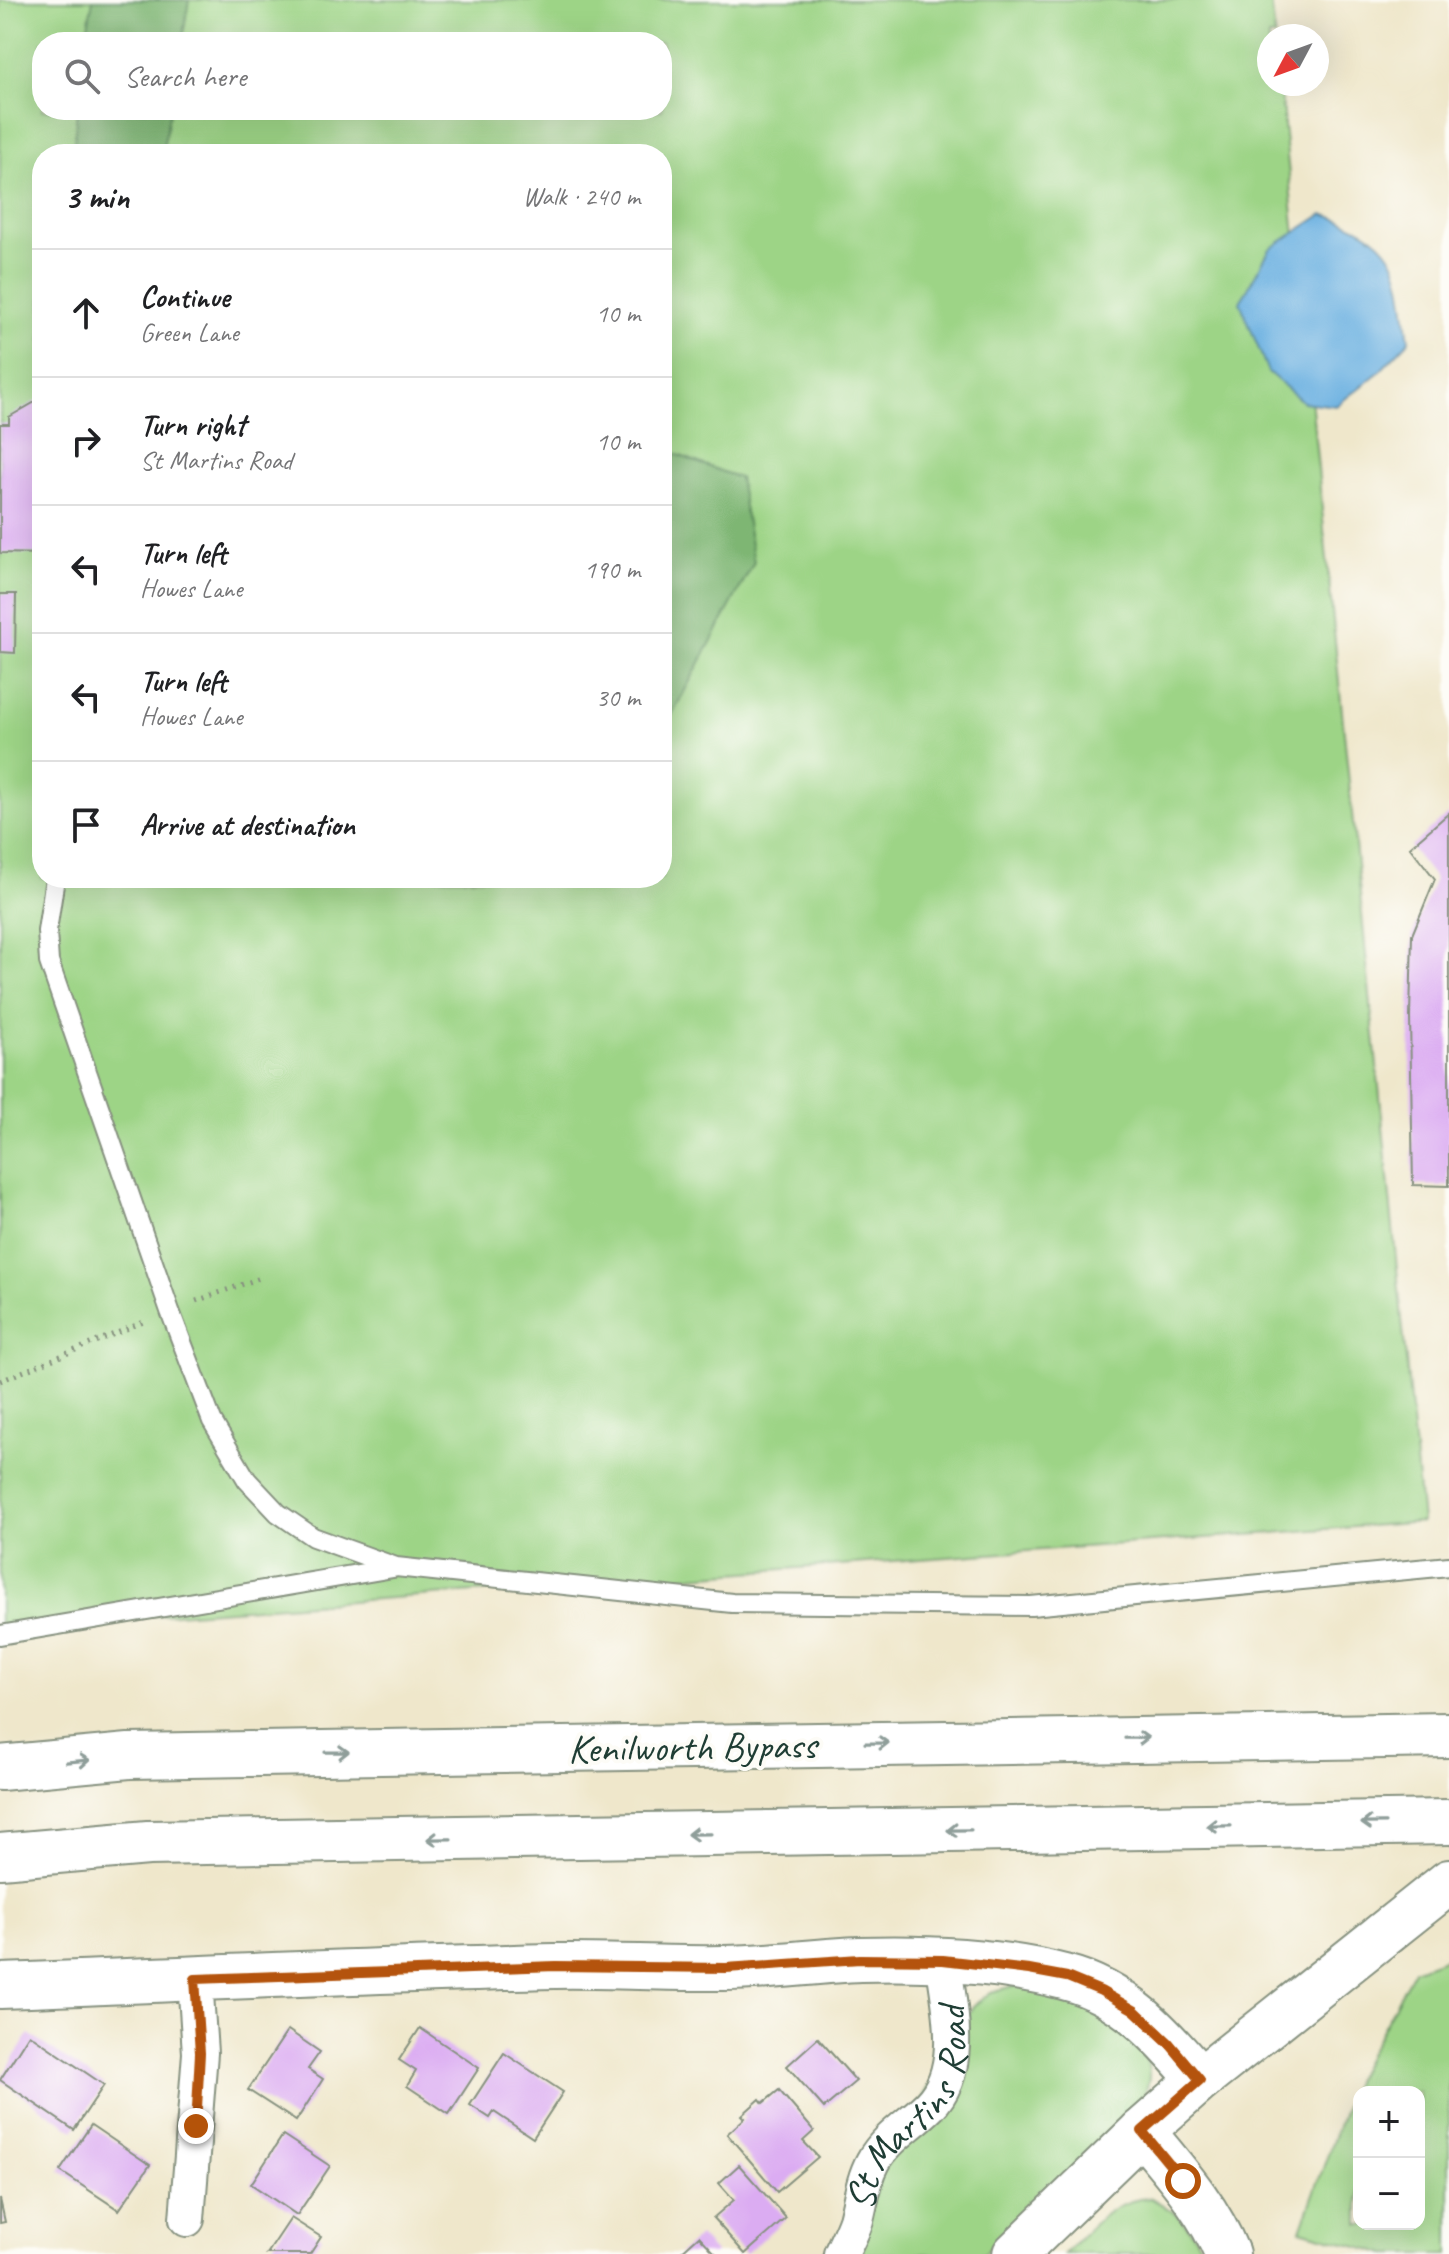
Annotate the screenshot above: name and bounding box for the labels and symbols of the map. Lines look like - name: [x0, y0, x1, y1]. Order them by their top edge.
- north arrow: [1257, 24, 1329, 96]
- street label: Kenilworth Bypass: [568, 1720, 820, 1774]
- one-way arrow: [1123, 1730, 1150, 1746]
- one-way arrow: [863, 1735, 890, 1751]
- one-way arrow: [323, 1745, 350, 1760]
- one-way arrow: [64, 1753, 91, 1768]
- one-way arrow: [1360, 1816, 1387, 1831]
- one-way arrow: [1206, 1818, 1233, 1834]
- one-way arrow: [946, 1822, 973, 1838]
- one-way arrow: [686, 1827, 713, 1842]
- one-way arrow: [426, 1831, 453, 1846]
- street label: St Martins Road: [835, 1998, 978, 2214]
- route end: [178, 2108, 214, 2144]
- route start: [1165, 2163, 1201, 2199]

